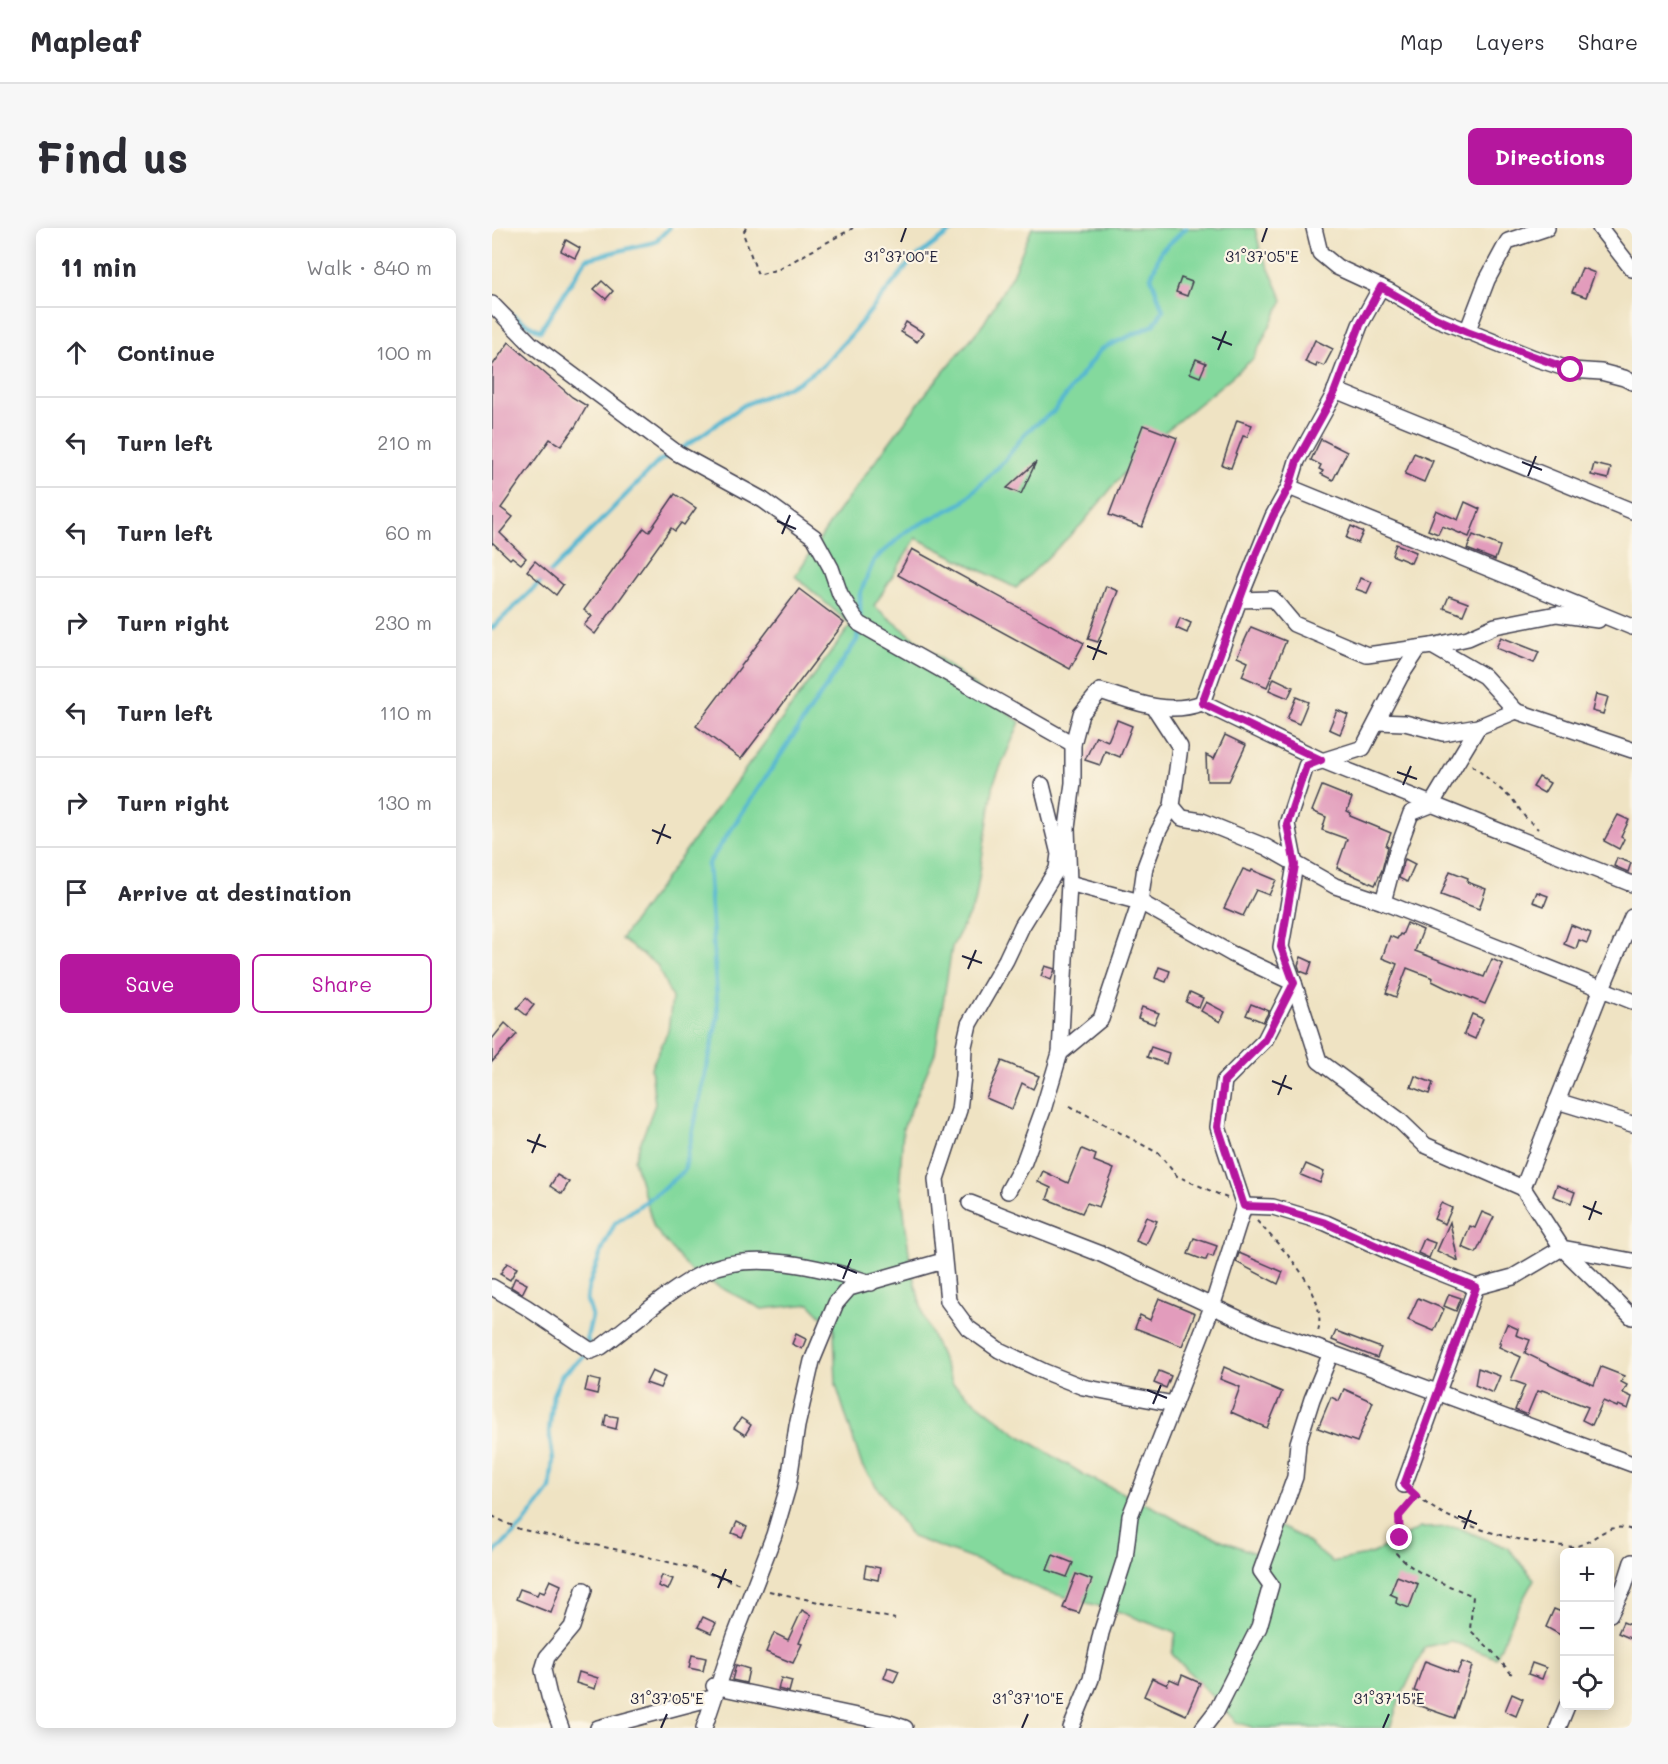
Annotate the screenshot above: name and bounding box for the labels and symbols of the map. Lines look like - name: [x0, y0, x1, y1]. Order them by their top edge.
- text: 31°37'00"E: [864, 246, 938, 266]
- text: 31°37'05"E: [1225, 246, 1299, 266]
- route start: [1557, 356, 1583, 382]
- route end: [1386, 1524, 1412, 1550]
- text: 31°37'05"E: [630, 1688, 704, 1708]
- text: 31°37'10"E: [992, 1688, 1064, 1708]
- text: 31°37'15"E: [1353, 1688, 1425, 1708]

